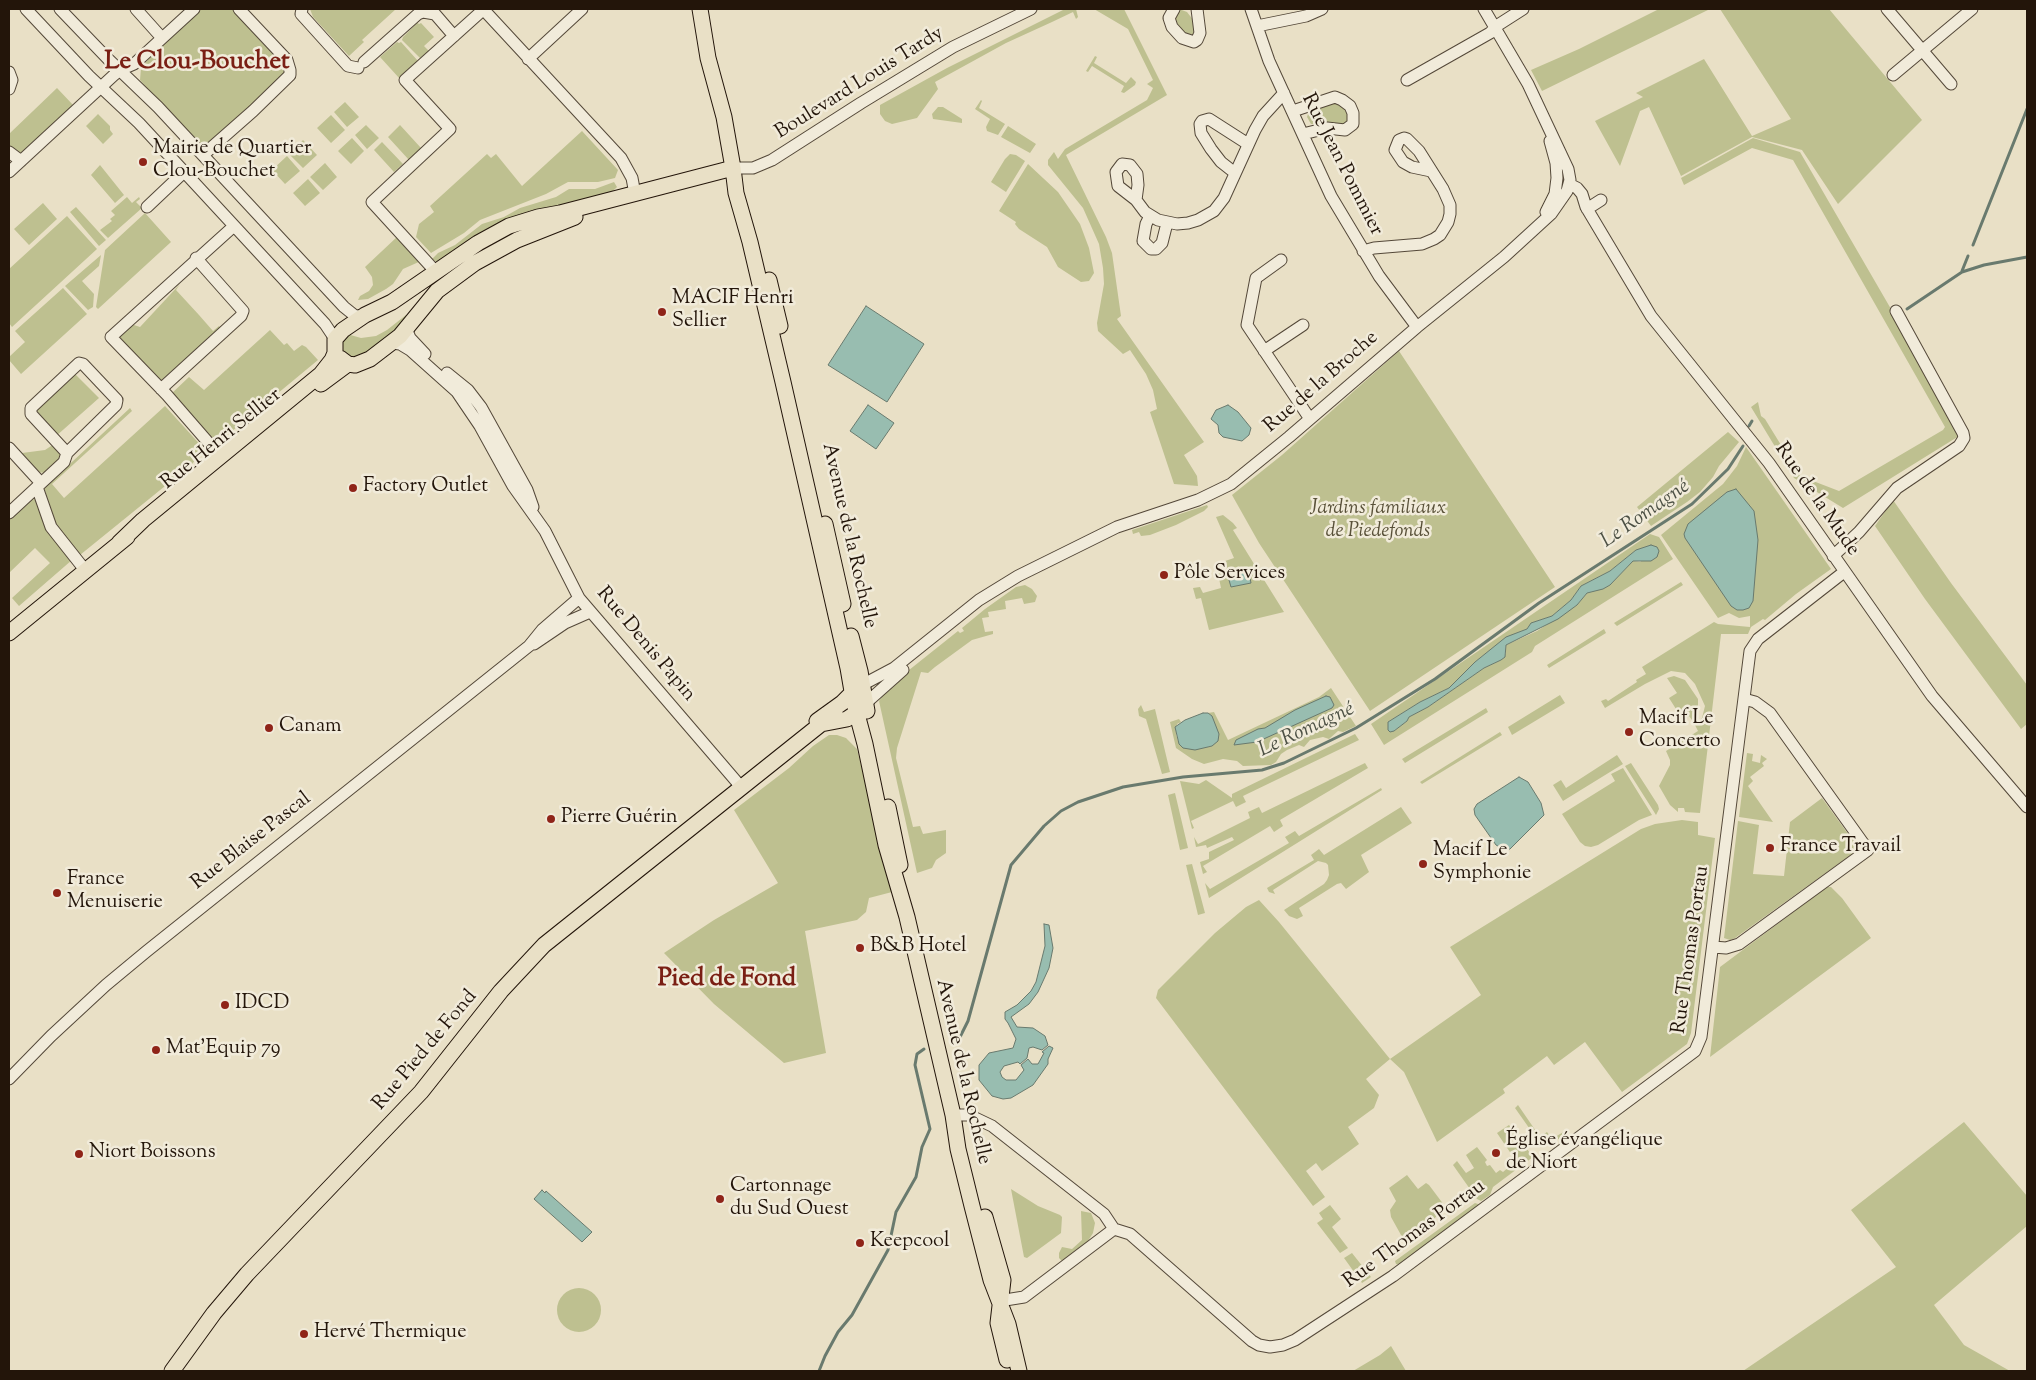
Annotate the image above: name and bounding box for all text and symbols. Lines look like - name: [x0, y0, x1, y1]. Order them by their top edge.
- street label: Boulevard Louis Tardy: [771, 22, 949, 146]
- district label: Le Clou-Bouchet: [104, 49, 290, 79]
- street label: Rue Jean Pommier: [1295, 90, 1387, 240]
- place label: Mairie de Quartier Clou-Bouchet: [153, 138, 311, 185]
- marker: Mairie de Quartier Clou-Bouchet: [137, 156, 149, 168]
- place label: MACIF Henri Sellier: [672, 288, 794, 335]
- marker: MACIF Henri Sellier: [656, 306, 668, 318]
- street label: Rue de la Broche: [1260, 327, 1384, 439]
- street label: Rue Henri Sellier: [157, 384, 287, 496]
- street label: Rue de la Mude: [1768, 439, 1864, 561]
- street label: Avenue de la Rochelle: [815, 441, 881, 631]
- water label: Le Romagné: [1597, 475, 1695, 555]
- place label: Factory Outlet: [363, 476, 488, 500]
- marker: Factory Outlet: [347, 482, 359, 494]
- park label: Jardins familiaux de Piedefonds: [1310, 498, 1446, 545]
- place label: Pôle Services: [1174, 563, 1285, 587]
- marker: Pôle Services: [1158, 569, 1170, 581]
- street label: Rue Denis Papin: [590, 583, 700, 707]
- water label: Le Romagné: [1255, 698, 1359, 764]
- place label: Macif Le Concerto: [1639, 708, 1721, 755]
- place label: Canam: [279, 716, 342, 740]
- marker: Canam: [263, 722, 275, 734]
- marker: Macif Le Concerto: [1623, 726, 1635, 738]
- street label: Rue Blaise Pascal: [187, 788, 317, 896]
- place label: Pierre Guérin: [561, 807, 678, 831]
- marker: Pierre Guérin: [545, 813, 557, 825]
- place label: France Travail: [1780, 836, 1901, 860]
- place label: Macif Le Symphonie: [1433, 840, 1531, 887]
- marker: France Travail: [1764, 842, 1776, 854]
- marker: Macif Le Symphonie: [1417, 858, 1429, 870]
- street label: Rue Thomas Portau: [1668, 864, 1716, 1036]
- place label: France Menuiserie: [67, 869, 163, 916]
- marker: France Menuiserie: [51, 887, 63, 899]
- place label: B&B Hotel: [870, 936, 967, 960]
- marker: B&B Hotel: [854, 942, 866, 954]
- district label: Pied de Fond: [658, 966, 796, 996]
- street label: Avenue de la Rochelle: [929, 977, 995, 1167]
- street label: Rue Pied de Fond: [369, 986, 483, 1116]
- place label: IDCD: [235, 993, 289, 1017]
- marker: IDCD: [219, 999, 231, 1011]
- place label: Mat'Equip 79: [166, 1038, 280, 1062]
- marker: Mat'Equip 79: [150, 1044, 162, 1056]
- place label: Église évangélique de Niort: [1506, 1130, 1663, 1177]
- place label: Niort Boissons: [89, 1142, 216, 1166]
- marker: Église évangélique de Niort: [1490, 1147, 1502, 1159]
- marker: Niort Boissons: [73, 1148, 85, 1160]
- street label: Rue Thomas Portau: [1339, 1175, 1491, 1295]
- place label: Cartonnage du Sud Ouest: [730, 1176, 848, 1223]
- marker: Cartonnage du Sud Ouest: [714, 1193, 726, 1205]
- place label: Keepcool: [870, 1231, 950, 1255]
- marker: Keepcool: [854, 1237, 866, 1249]
- place label: Hervé Thermique: [314, 1322, 466, 1346]
- marker: Hervé Thermique: [298, 1328, 310, 1340]

